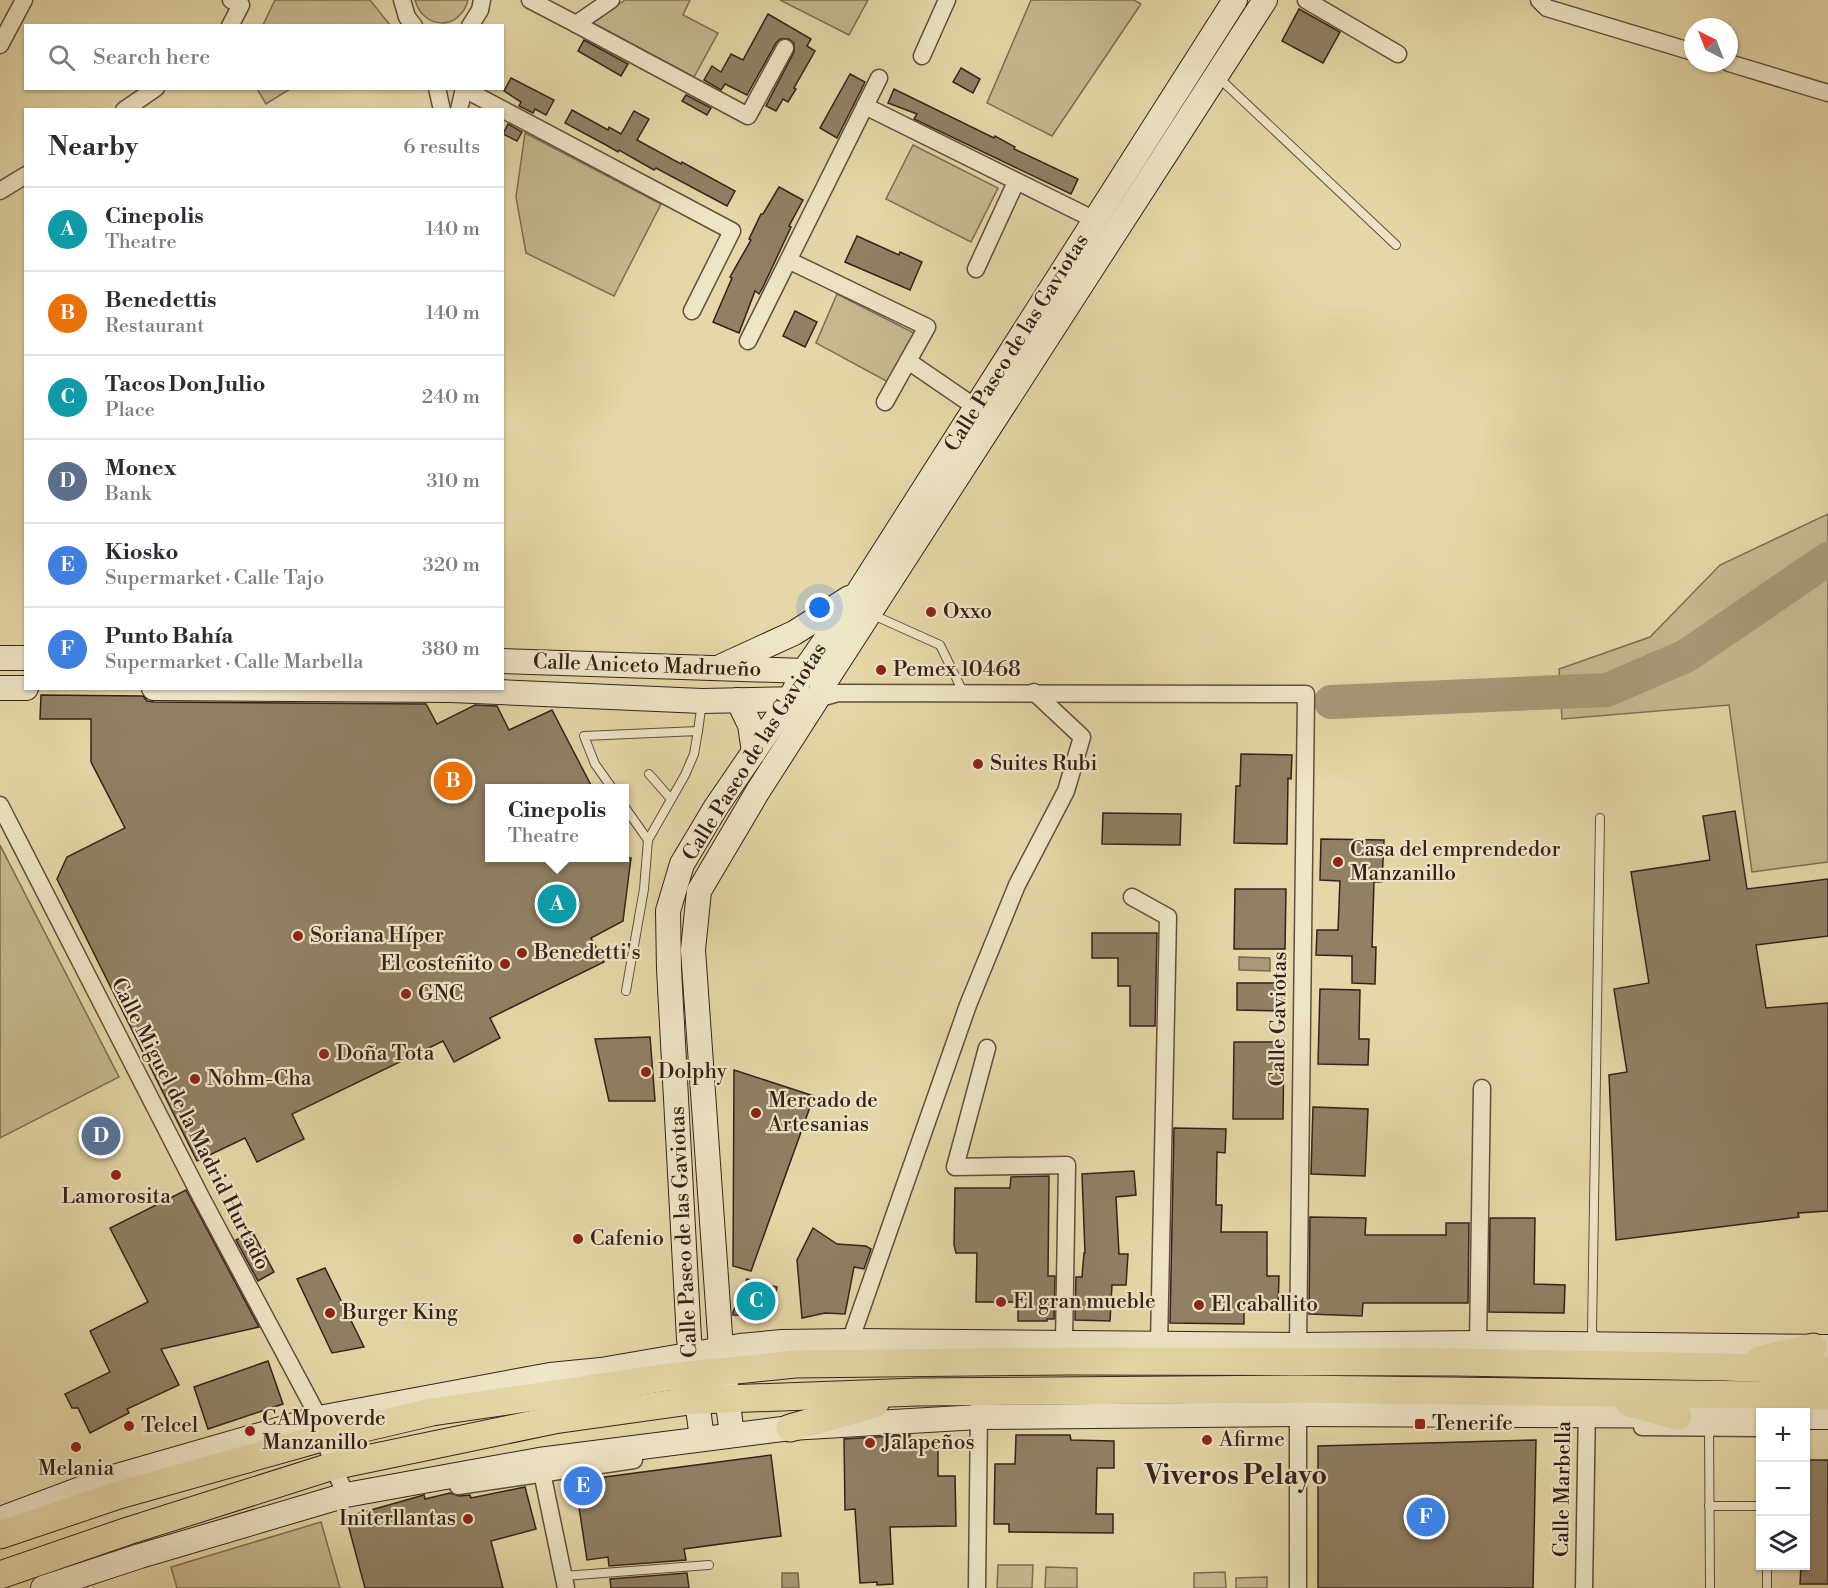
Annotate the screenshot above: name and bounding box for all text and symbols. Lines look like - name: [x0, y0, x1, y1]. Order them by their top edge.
- north arrow: [1684, 18, 1738, 72]
- search box: [24, 24, 504, 90]
- icon: search: [45, 41, 78, 74]
- text: Search here: [93, 44, 210, 71]
- text: Nearby: [48, 131, 138, 163]
- text: 6 results: [403, 135, 480, 160]
- text: Cinepolis: [105, 203, 204, 230]
- text: A: [60, 217, 75, 242]
- text: 140 m: [425, 217, 480, 242]
- street label: Calle Paseo de las Gaviotas: [939, 229, 1095, 457]
- text: Theatre: [105, 230, 177, 255]
- text: Benedettis: [105, 287, 216, 314]
- text: B: [60, 301, 75, 326]
- text: 140 m: [425, 301, 480, 326]
- text: Restaurant: [105, 314, 204, 339]
- text: Tacos Don Julio: [105, 371, 265, 398]
- text: C: [60, 385, 75, 410]
- text: 240 m: [422, 385, 480, 410]
- text: Place: [105, 398, 155, 423]
- text: Monex: [105, 455, 176, 482]
- text: D: [60, 469, 75, 494]
- text: 310 m: [427, 469, 480, 494]
- text: Bank: [105, 482, 152, 507]
- text: Kiosko: [105, 539, 179, 566]
- text: E: [61, 553, 74, 578]
- text: 320 m: [423, 553, 480, 578]
- text: Supermarket · Calle Tajo: [105, 566, 324, 591]
- your location: [805, 593, 834, 622]
- place label: Oxxo: [943, 599, 992, 625]
- marker: Oxxo: [924, 605, 938, 619]
- text: Punto Bahía: [105, 623, 233, 650]
- text: F: [60, 637, 75, 662]
- text: 380 m: [422, 637, 480, 662]
- street label: Calle Paseo de las Gaviotas: [677, 638, 833, 866]
- street label: Calle Aniceto Madrueño: [532, 649, 762, 683]
- text: Supermarket · Calle Marbella: [105, 650, 363, 675]
- place label: Pemex 10468: [893, 657, 1021, 683]
- marker: Pemex 10468: [874, 663, 888, 677]
- place label: Suites Rubi: [990, 751, 1098, 777]
- marker: Suites Rubi: [971, 757, 985, 771]
- pin: B: [434, 758, 472, 804]
- popup: [485, 784, 629, 862]
- text: Cinepolis: [508, 797, 606, 824]
- text: Theatre: [508, 824, 579, 849]
- place label: Casa del emprendedor Manzanillo: [1350, 837, 1561, 887]
- marker: Casa del emprendedor Manzanillo: [1331, 855, 1345, 869]
- pin: A: [538, 882, 576, 926]
- place label: Soriana Híper: [310, 923, 444, 949]
- marker: Soriana Híper: [291, 929, 305, 943]
- place label: Benedetti's: [533, 940, 641, 966]
- marker: Benedetti's: [515, 946, 529, 960]
- place label: El costeñito: [380, 951, 493, 977]
- street label: Calle Gaviotas: [1265, 951, 1293, 1087]
- marker: El costeñito: [498, 957, 512, 971]
- street label: Calle Miguel de la Madrid Hurtado: [105, 974, 275, 1274]
- place label: GNC: [418, 981, 463, 1007]
- marker: GNC: [399, 987, 413, 1001]
- place label: Doña Tota: [336, 1041, 435, 1067]
- marker: Doña Tota: [317, 1047, 331, 1061]
- place label: Dolphy: [658, 1059, 728, 1085]
- marker: Dolphy: [639, 1065, 653, 1079]
- place label: Nohm-Cha: [207, 1066, 312, 1092]
- marker: Nohm-Cha: [188, 1072, 202, 1086]
- place label: Mercado de Artesanias: [767, 1088, 878, 1138]
- street label: Calle Paseo de las Gaviotas: [664, 1105, 704, 1359]
- marker: Mercado de Artesanias: [749, 1106, 763, 1120]
- pin: D: [82, 1114, 120, 1158]
- marker: Lamorosita: [109, 1168, 123, 1182]
- place label: Lamorosita: [61, 1184, 171, 1210]
- place label: Cafenio: [590, 1226, 664, 1252]
- marker: Cafenio: [571, 1232, 585, 1246]
- pin: C: [736, 1278, 776, 1324]
- place label: El gran mueble: [1013, 1289, 1156, 1315]
- place label: El caballito: [1211, 1292, 1318, 1318]
- marker: El gran mueble: [994, 1295, 1008, 1309]
- marker: El caballito: [1192, 1298, 1206, 1312]
- place label: Burger King: [341, 1300, 458, 1326]
- marker: Burger King: [323, 1306, 337, 1320]
- place label: CAMpoverde Manzanillo: [262, 1406, 386, 1456]
- map controls: [1756, 1408, 1810, 1570]
- button: +: [1756, 1408, 1810, 1462]
- place label: Tenerife: [1432, 1411, 1513, 1437]
- place label: Telcel: [141, 1413, 198, 1439]
- marker: Tenerife: [1413, 1417, 1427, 1431]
- marker: Telcel: [122, 1419, 136, 1433]
- street label: Calle Marbella: [1549, 1420, 1577, 1557]
- marker: CAMpoverde Manzanillo: [243, 1424, 257, 1438]
- place label: Afirme: [1218, 1427, 1285, 1453]
- place label: Jalapeños: [881, 1430, 975, 1456]
- marker: Afirme: [1200, 1433, 1214, 1447]
- marker: Jalapeños: [863, 1436, 877, 1450]
- marker: Melania: [69, 1440, 83, 1454]
- place label: Melania: [38, 1456, 114, 1482]
- district label: Viveros Pelayo: [1144, 1459, 1327, 1493]
- button: −: [1756, 1462, 1810, 1516]
- pin: E: [564, 1464, 602, 1508]
- pin: F: [1406, 1494, 1446, 1540]
- place label: Initerllantas: [339, 1506, 456, 1532]
- marker: Initerllantas: [461, 1512, 475, 1526]
- button: layers: [1756, 1516, 1810, 1570]

